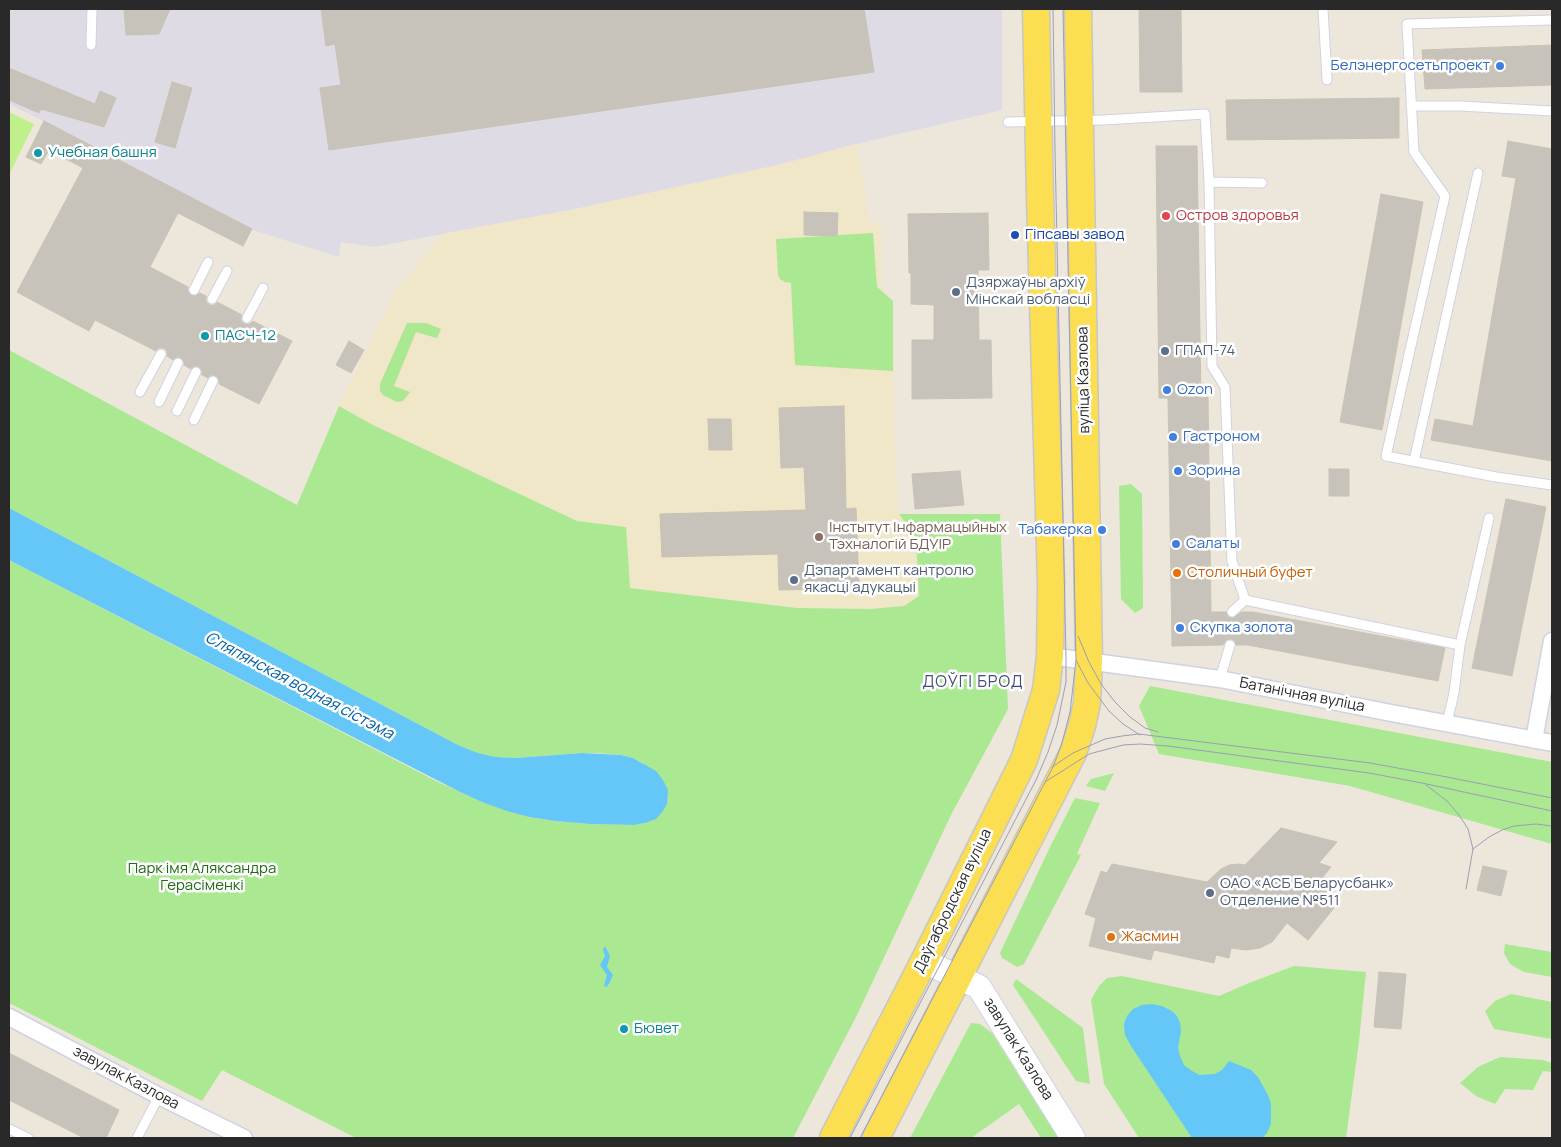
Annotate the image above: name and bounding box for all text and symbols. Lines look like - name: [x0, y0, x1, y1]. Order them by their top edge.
- place label: Белэнергосетьпроект: [1331, 57, 1490, 75]
- marker: Белэнергосетьпроект: [1494, 60, 1506, 72]
- place label: Учебная башня: [48, 144, 157, 162]
- marker: Учебная башня: [32, 147, 44, 159]
- place label: Остров здоровья: [1176, 207, 1299, 225]
- marker: Остров здоровья: [1160, 210, 1172, 222]
- place label: Гіпсавы завод: [1025, 226, 1124, 244]
- marker: Гіпсавы завод: [1009, 229, 1021, 241]
- place label: Дзяржаўны архіў Мінскай вобласці: [966, 274, 1090, 309]
- marker: Дзяржаўны архіў Мінскай вобласці: [950, 286, 962, 298]
- street label: вуліца Казлова: [1074, 326, 1094, 434]
- place label: ПАСЧ-12: [215, 327, 276, 345]
- marker: ПАСЧ-12: [199, 330, 211, 342]
- place label: ГПАП-74: [1175, 342, 1235, 360]
- marker: ГПАП-74: [1159, 345, 1171, 357]
- place label: Ozon: [1177, 381, 1213, 399]
- marker: Ozon: [1161, 384, 1173, 396]
- place label: Гастроном: [1183, 428, 1260, 446]
- marker: Гастроном: [1167, 431, 1179, 443]
- place label: Зорина: [1188, 462, 1240, 480]
- marker: Зорина: [1172, 465, 1184, 477]
- place label: Інстытут Інфармацыйных Тэхналогій БДУІР: [829, 519, 1007, 554]
- place label: Табакерка: [1018, 521, 1092, 539]
- marker: Табакерка: [1096, 524, 1108, 536]
- marker: Інстытут Інфармацыйных Тэхналогій БДУІР: [813, 531, 825, 543]
- place label: Салаты: [1186, 535, 1240, 553]
- marker: Салаты: [1170, 538, 1182, 550]
- place label: Дэпартамент кантролю якасці адукацыі: [804, 562, 974, 597]
- place label: Столичный буфет: [1187, 564, 1313, 582]
- marker: Столичный буфет: [1171, 567, 1183, 579]
- marker: Дэпартамент кантролю якасці адукацыі: [788, 574, 800, 586]
- place label: Скупка золота: [1190, 619, 1293, 637]
- marker: Скупка золота: [1174, 622, 1186, 634]
- water label: Сляпянская водная сістэма: [202, 628, 396, 744]
- district label: ДОЎГІ БРОД: [921, 673, 1025, 693]
- street label: Батанічная вуліца: [1238, 674, 1366, 716]
- street label: Даўгабродская вуліца: [910, 826, 996, 976]
- park label: Парк імя Аляксандра Герасіменкі: [128, 860, 276, 895]
- place label: ОАО «АСБ Беларусбанк» Отделение №511: [1220, 875, 1394, 910]
- marker: ОАО «АСБ Беларусбанк» Отделение №511: [1204, 887, 1216, 899]
- place label: Жасмин: [1121, 928, 1179, 946]
- marker: Жасмин: [1105, 931, 1117, 943]
- street label: завулак Казлова: [979, 994, 1057, 1104]
- place label: Бювет: [634, 1020, 679, 1038]
- marker: Бювет: [618, 1023, 630, 1035]
- street label: завулак Казлова: [70, 1042, 182, 1114]

